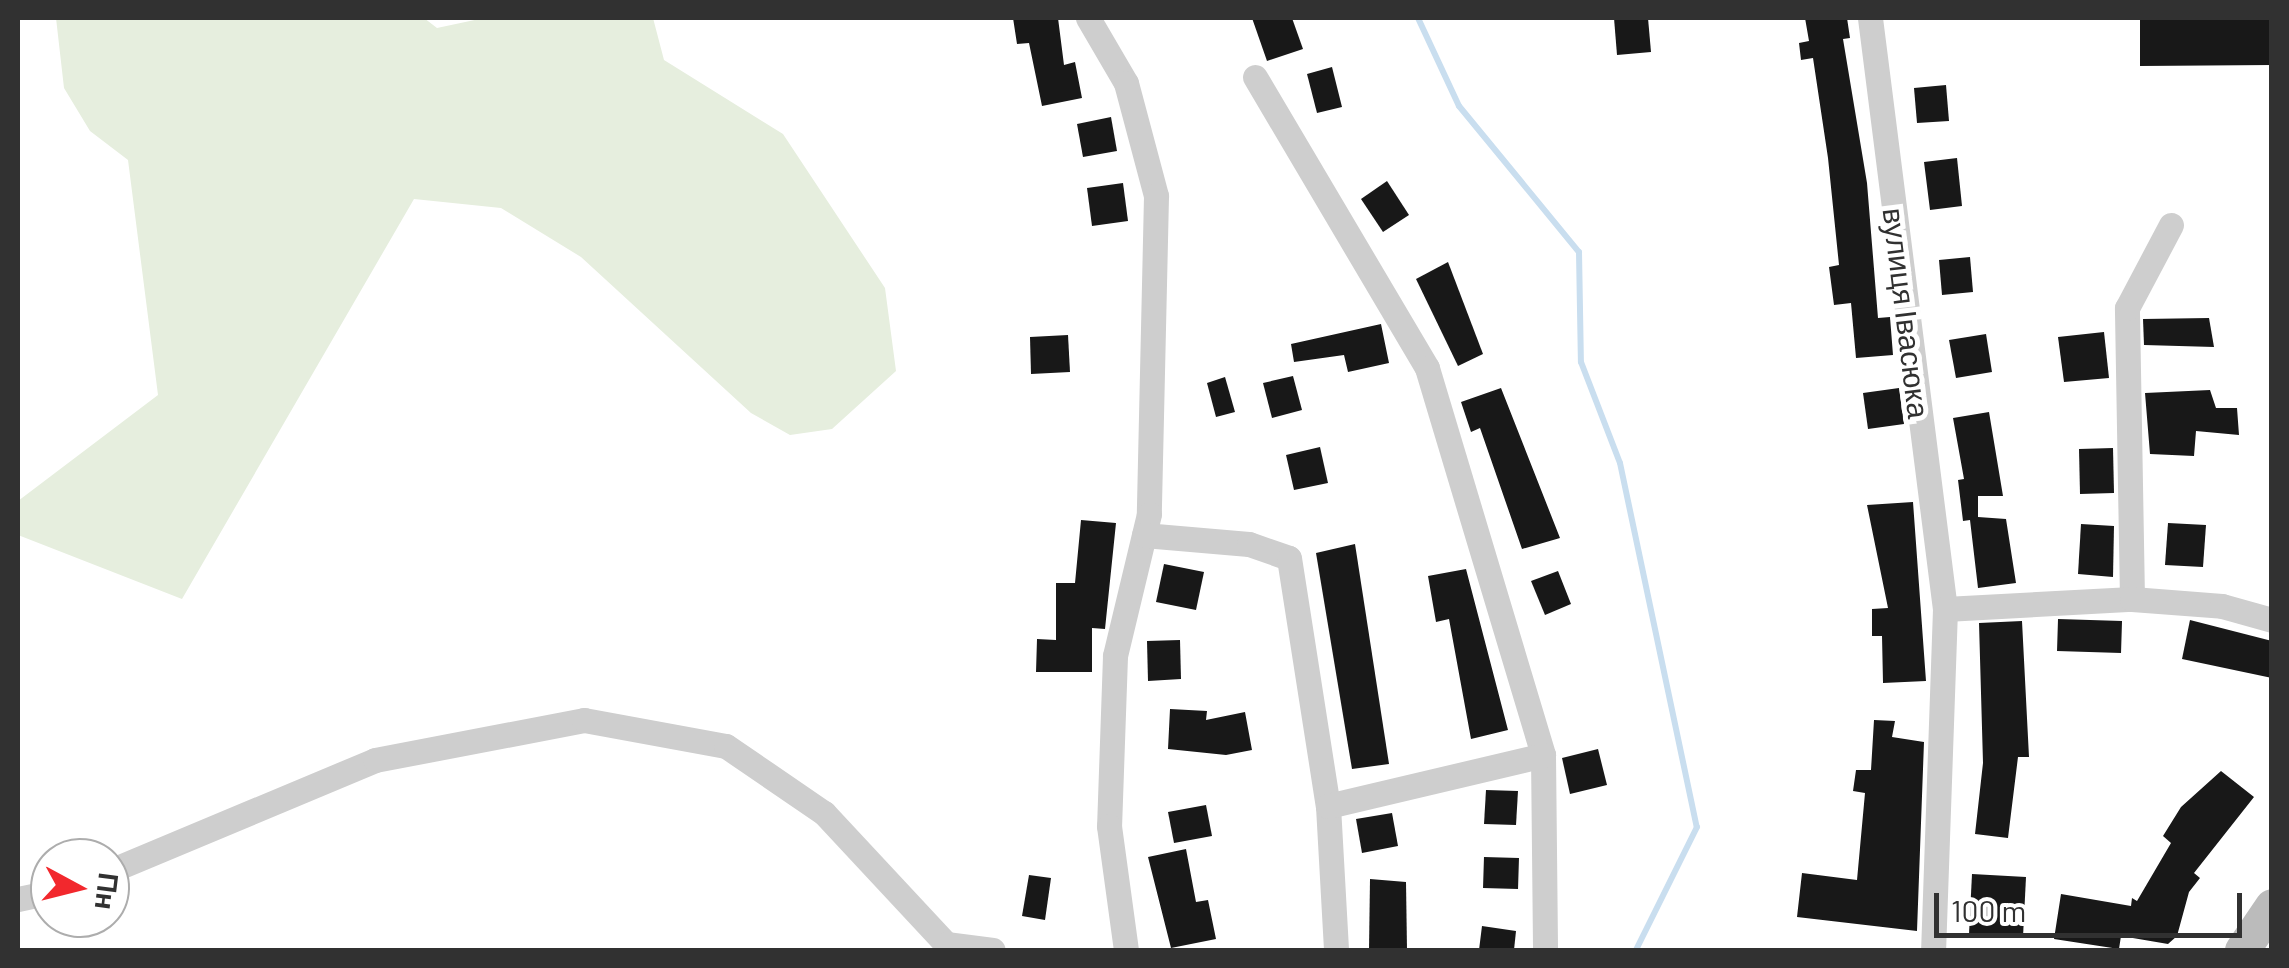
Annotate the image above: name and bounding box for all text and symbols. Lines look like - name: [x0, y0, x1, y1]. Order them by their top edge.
- street label: вулиця Івасюка: [1876, 206, 1938, 420]
- north arrow: [30, 838, 130, 938]
- text: Пн: [89, 871, 127, 912]
- scale bar: [1939, 873, 2246, 935]
- text: 100 m: [1951, 892, 2026, 928]

